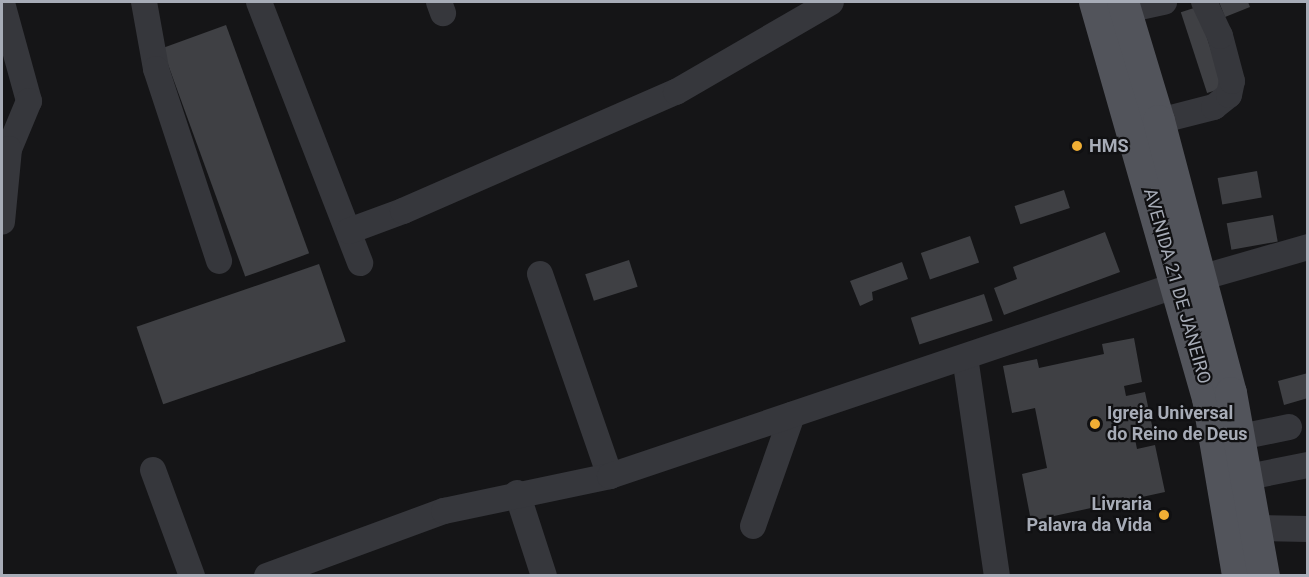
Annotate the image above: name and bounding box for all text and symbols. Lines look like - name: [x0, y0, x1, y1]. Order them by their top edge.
- place label: HMS: [1089, 135, 1129, 157]
- marker: HMS: [1070, 139, 1084, 153]
- street label: AVENIDA 21 DE JANEIRO: [1139, 186, 1215, 386]
- place label: Igreja Universal do Reino de Deus: [1107, 403, 1248, 446]
- marker: Igreja Universal do Reino de Deus: [1088, 417, 1102, 431]
- place label: Livraria Palavra da Vida: [1027, 494, 1152, 536]
- marker: Livraria Palavra da Vida: [1157, 508, 1171, 522]

